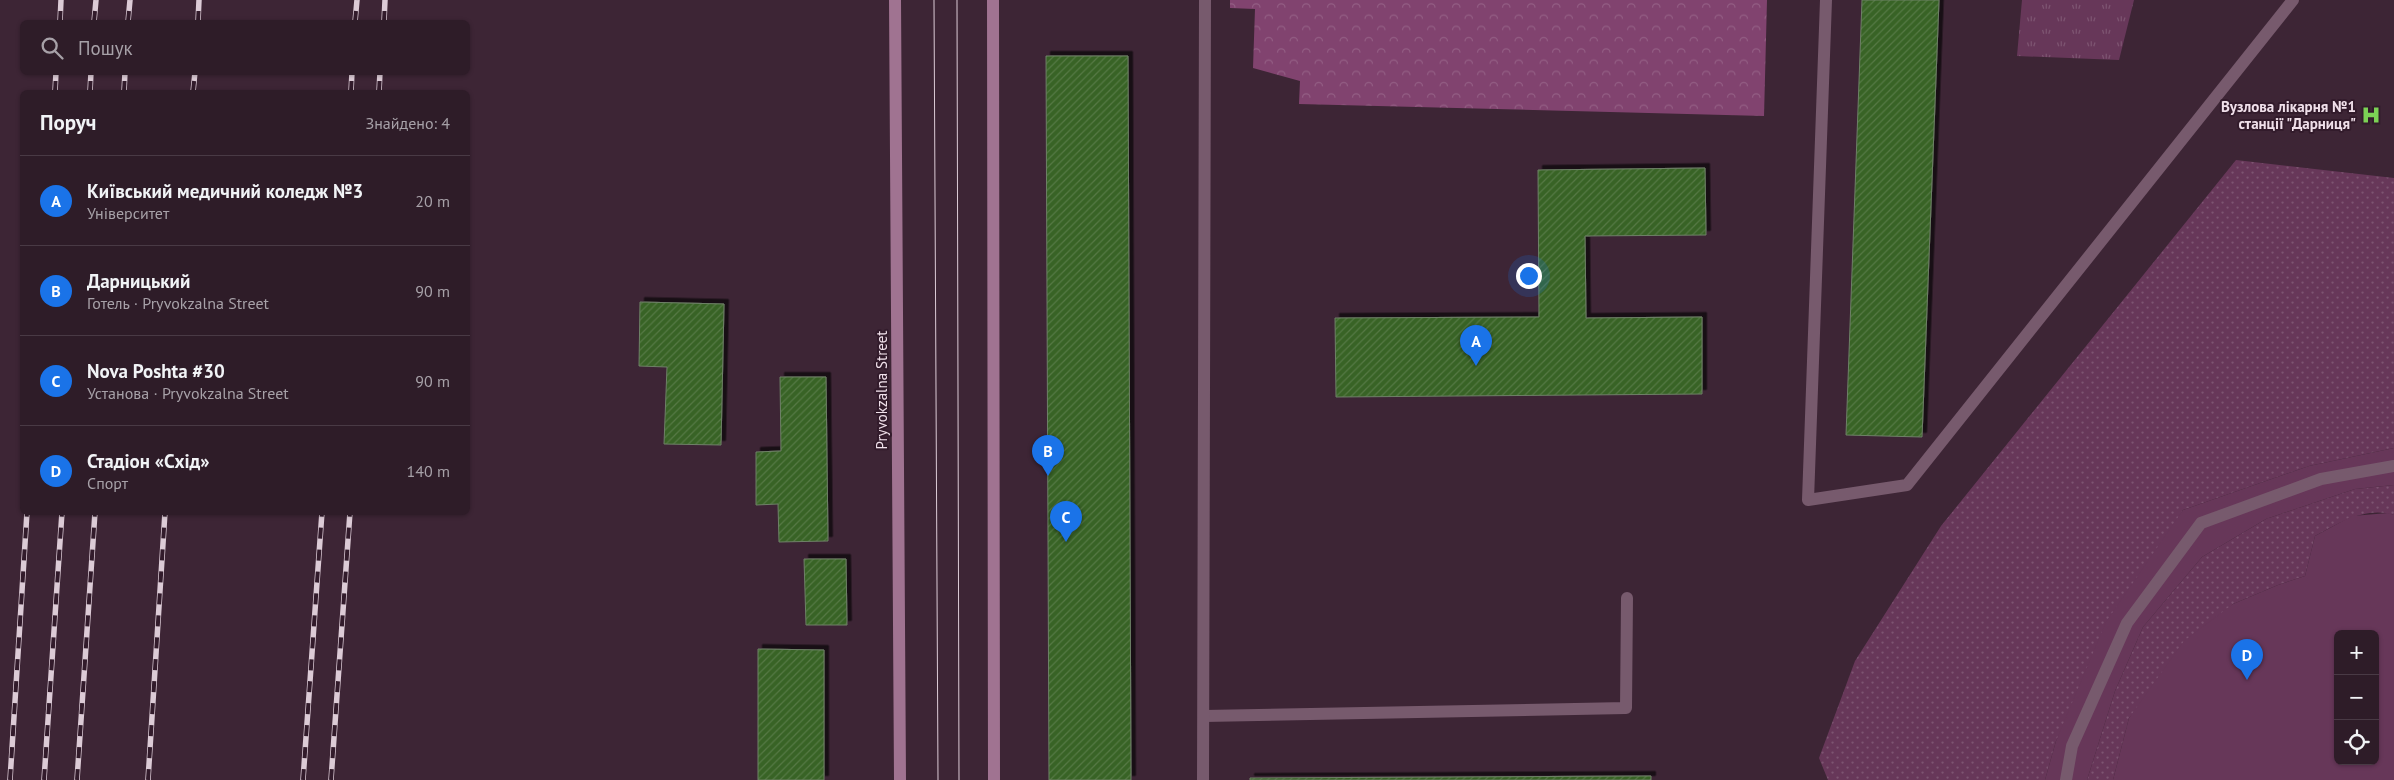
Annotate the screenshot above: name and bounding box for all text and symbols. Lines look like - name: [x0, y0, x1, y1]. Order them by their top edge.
- search box: [20, 20, 470, 75]
- icon: search: [38, 34, 66, 62]
- text: Пошук: [78, 36, 133, 60]
- place label: Вузлова лікарня №1 станції "Дарниця": [2221, 97, 2356, 133]
- hospital icon: Вузлова лікарня №1 станції "Дарниця": [2360, 104, 2382, 126]
- text: Поруч: [40, 109, 96, 136]
- text: Знайдено: 4: [366, 113, 450, 133]
- text: Київський медичний коледж №3: [87, 179, 363, 203]
- text: A: [51, 191, 61, 211]
- text: 20 m: [415, 191, 450, 211]
- text: Університет: [87, 203, 169, 223]
- your location: [1516, 263, 1542, 289]
- text: Дарницький: [87, 269, 190, 293]
- text: B: [51, 281, 61, 301]
- text: 90 m: [415, 281, 450, 301]
- text: Готель · Pryvokzalna Street: [87, 293, 269, 313]
- pin: A: [1460, 325, 1492, 366]
- street label: Pryvokzalna Street: [872, 331, 891, 449]
- text: Nova Poshta #30: [87, 359, 225, 383]
- text: C: [52, 371, 60, 391]
- text: 90 m: [415, 371, 450, 391]
- text: Установа · Pryvokzalna Street: [87, 383, 289, 403]
- pin: B: [1032, 435, 1064, 476]
- text: Стадіон «Схід»: [87, 449, 210, 473]
- text: D: [51, 461, 61, 481]
- text: 140 m: [407, 461, 450, 481]
- text: Спорт: [87, 473, 128, 493]
- pin: C: [1050, 501, 1082, 542]
- map controls: [2334, 630, 2379, 765]
- button: +: [2334, 630, 2379, 675]
- pin: D: [2231, 639, 2263, 680]
- button: −: [2334, 675, 2379, 720]
- button: locate: [2334, 720, 2379, 765]

